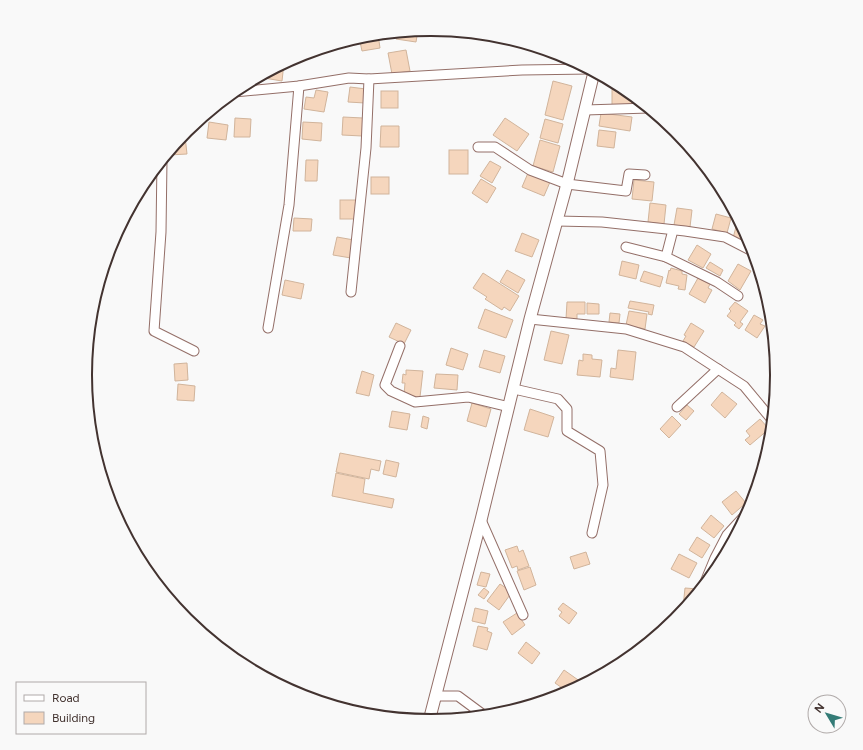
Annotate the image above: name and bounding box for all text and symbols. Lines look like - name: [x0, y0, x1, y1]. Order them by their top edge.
- legend: [16, 682, 146, 734]
- text: Road: [52, 691, 80, 705]
- north arrow: [807, 694, 847, 734]
- text: N: [812, 701, 827, 716]
- text: Building: [52, 711, 95, 725]

